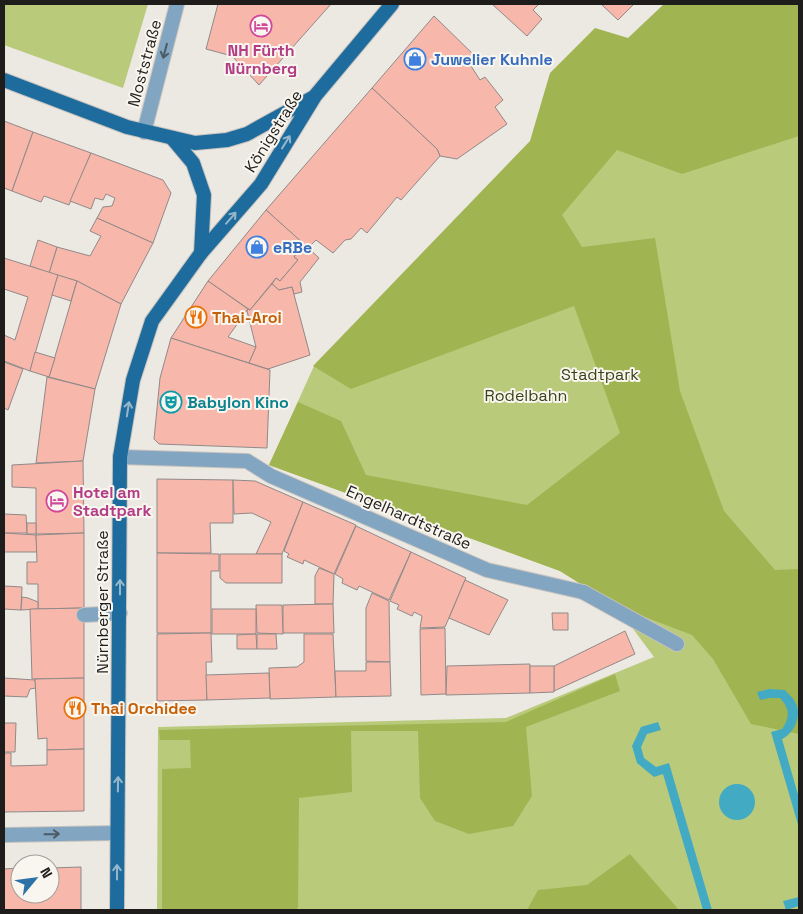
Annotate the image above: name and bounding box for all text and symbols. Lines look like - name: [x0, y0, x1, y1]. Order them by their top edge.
- hotel icon: NH Fürth Nürnberg: [249, 14, 273, 38]
- street label: Moststraße: [123, 17, 166, 109]
- place label: NH Fürth Nürnberg: [225, 40, 297, 79]
- one-way arrow: [160, 42, 169, 58]
- shop icon: Juwelier Kuhnle: [403, 47, 427, 71]
- place label: Juwelier Kuhnle: [431, 49, 553, 70]
- street label: Königstraße: [240, 86, 307, 176]
- one-way arrow: [282, 136, 292, 150]
- one-way arrow: [225, 212, 236, 225]
- shop icon: eRBe: [245, 235, 269, 259]
- place label: eRBe: [273, 237, 312, 258]
- restaurant icon: Thai-Aroi: [184, 305, 208, 329]
- place label: Thai-Aroi: [212, 307, 282, 328]
- park label: Stadtpark: [561, 364, 639, 385]
- park label: Rodelbahn: [485, 385, 567, 406]
- theatre icon: Babylon Kino: [159, 390, 183, 414]
- place label: Babylon Kino: [187, 392, 289, 413]
- one-way arrow: [124, 401, 134, 417]
- street label: Engelhardtstraße: [343, 480, 475, 555]
- place label: Hotel am Stadtpark: [73, 482, 151, 521]
- hotel icon: Hotel am Stadtpark: [45, 489, 69, 513]
- street label: Nürnberger Straße: [92, 530, 113, 674]
- one-way arrow: [115, 579, 125, 596]
- restaurant icon: Thai Orchidee: [63, 696, 87, 720]
- place label: Thai Orchidee: [91, 698, 197, 719]
- one-way arrow: [113, 777, 123, 793]
- one-way arrow: [44, 829, 60, 839]
- north arrow: [10, 854, 60, 904]
- text: N: [36, 864, 57, 881]
- one-way arrow: [112, 864, 122, 880]

